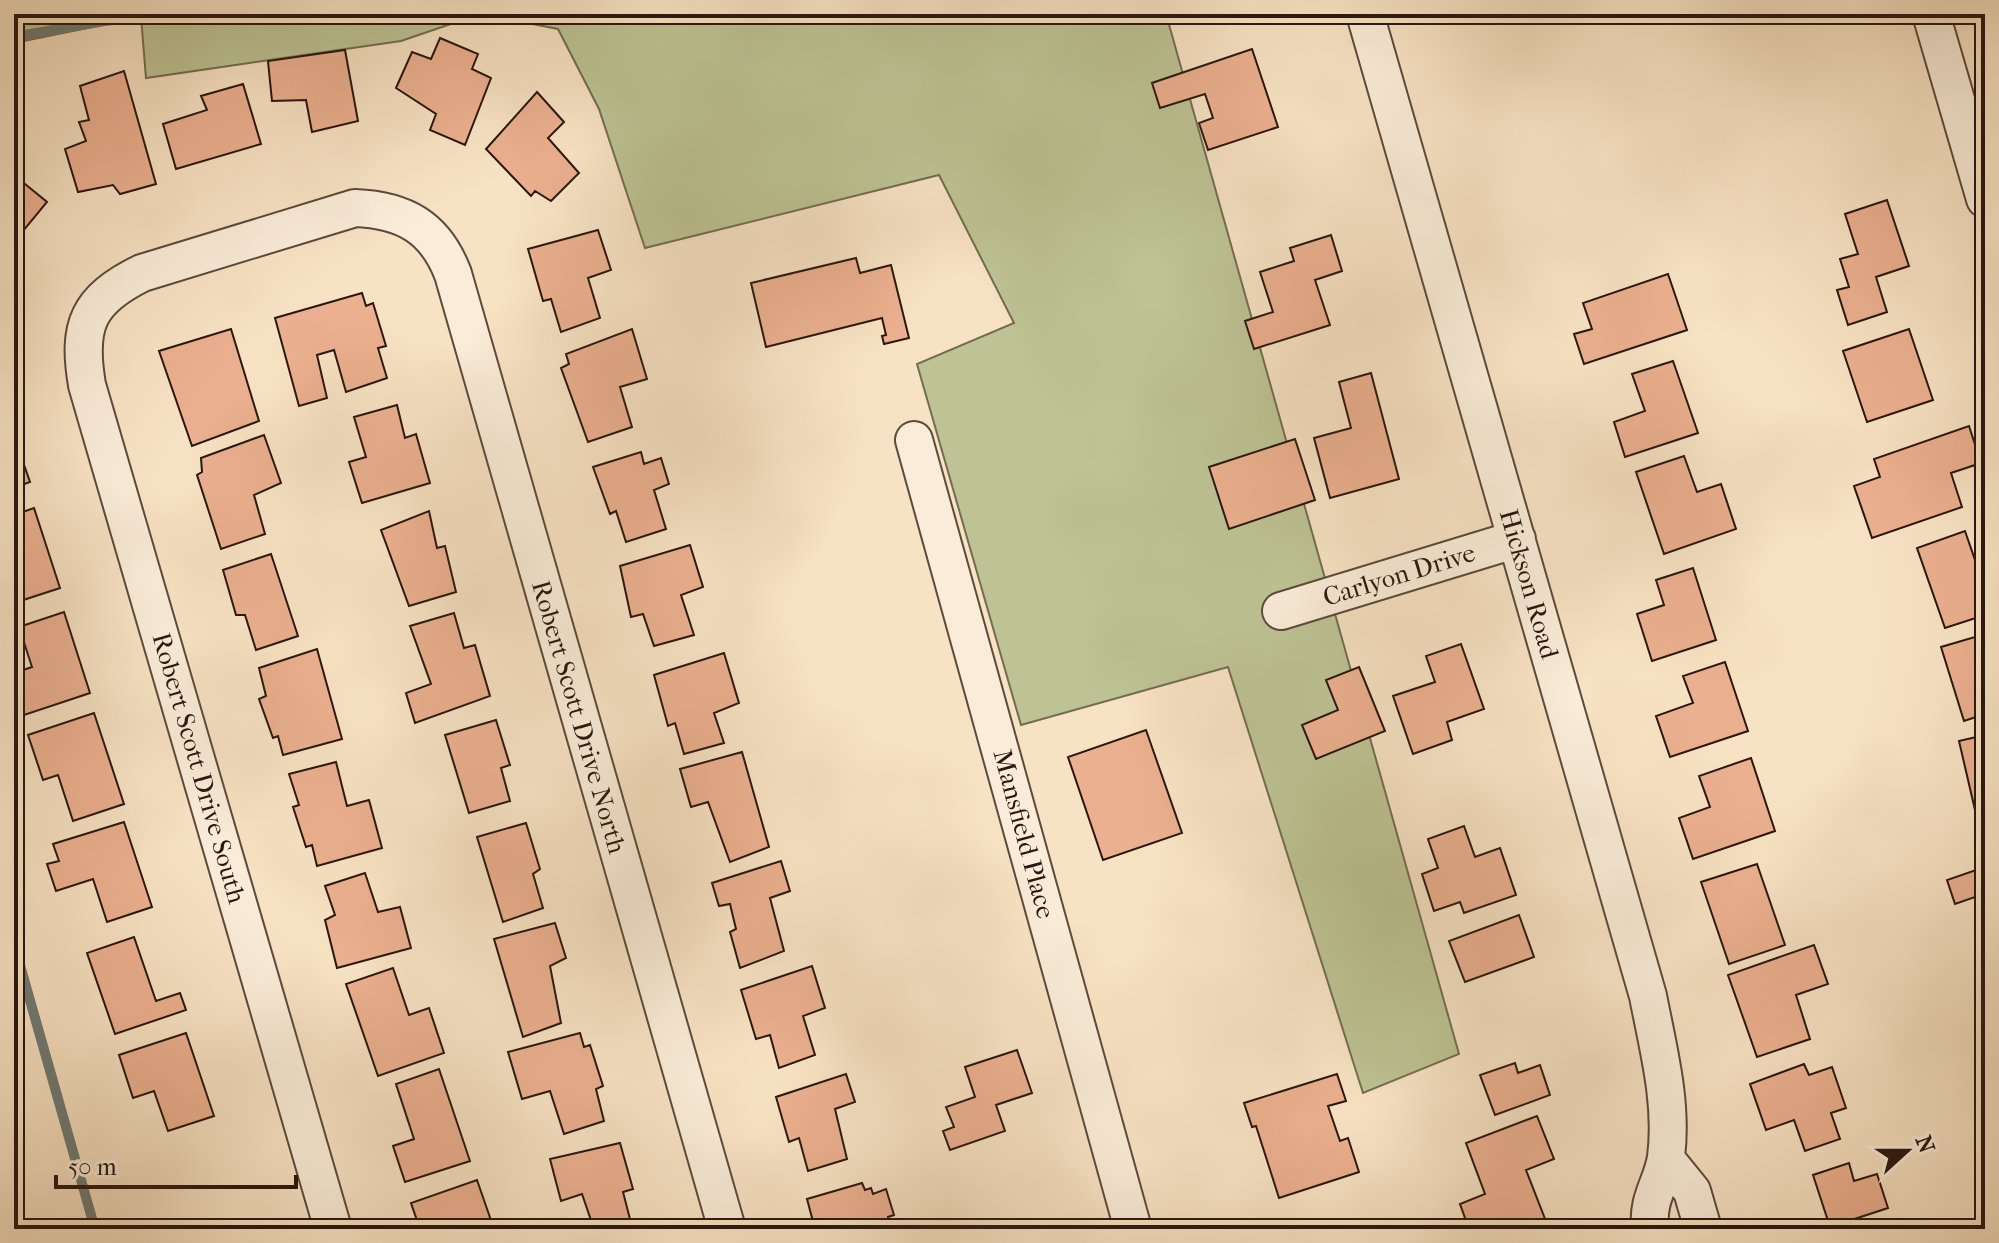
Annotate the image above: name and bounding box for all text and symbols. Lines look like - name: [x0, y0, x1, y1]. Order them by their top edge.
- street label: Hickson Road: [1493, 506, 1565, 663]
- street label: Carlyon Drive: [1319, 537, 1479, 613]
- street label: Robert Scott Drive North: [525, 577, 633, 858]
- street label: Robert Scott Drive South: [145, 629, 253, 907]
- street label: Mansfield Place: [987, 746, 1061, 922]
- north arrow: [1867, 1111, 1947, 1191]
- text: N: [1910, 1132, 1940, 1157]
- scale bar: [56, 1139, 296, 1189]
- text: 50 m: [68, 1153, 117, 1181]

